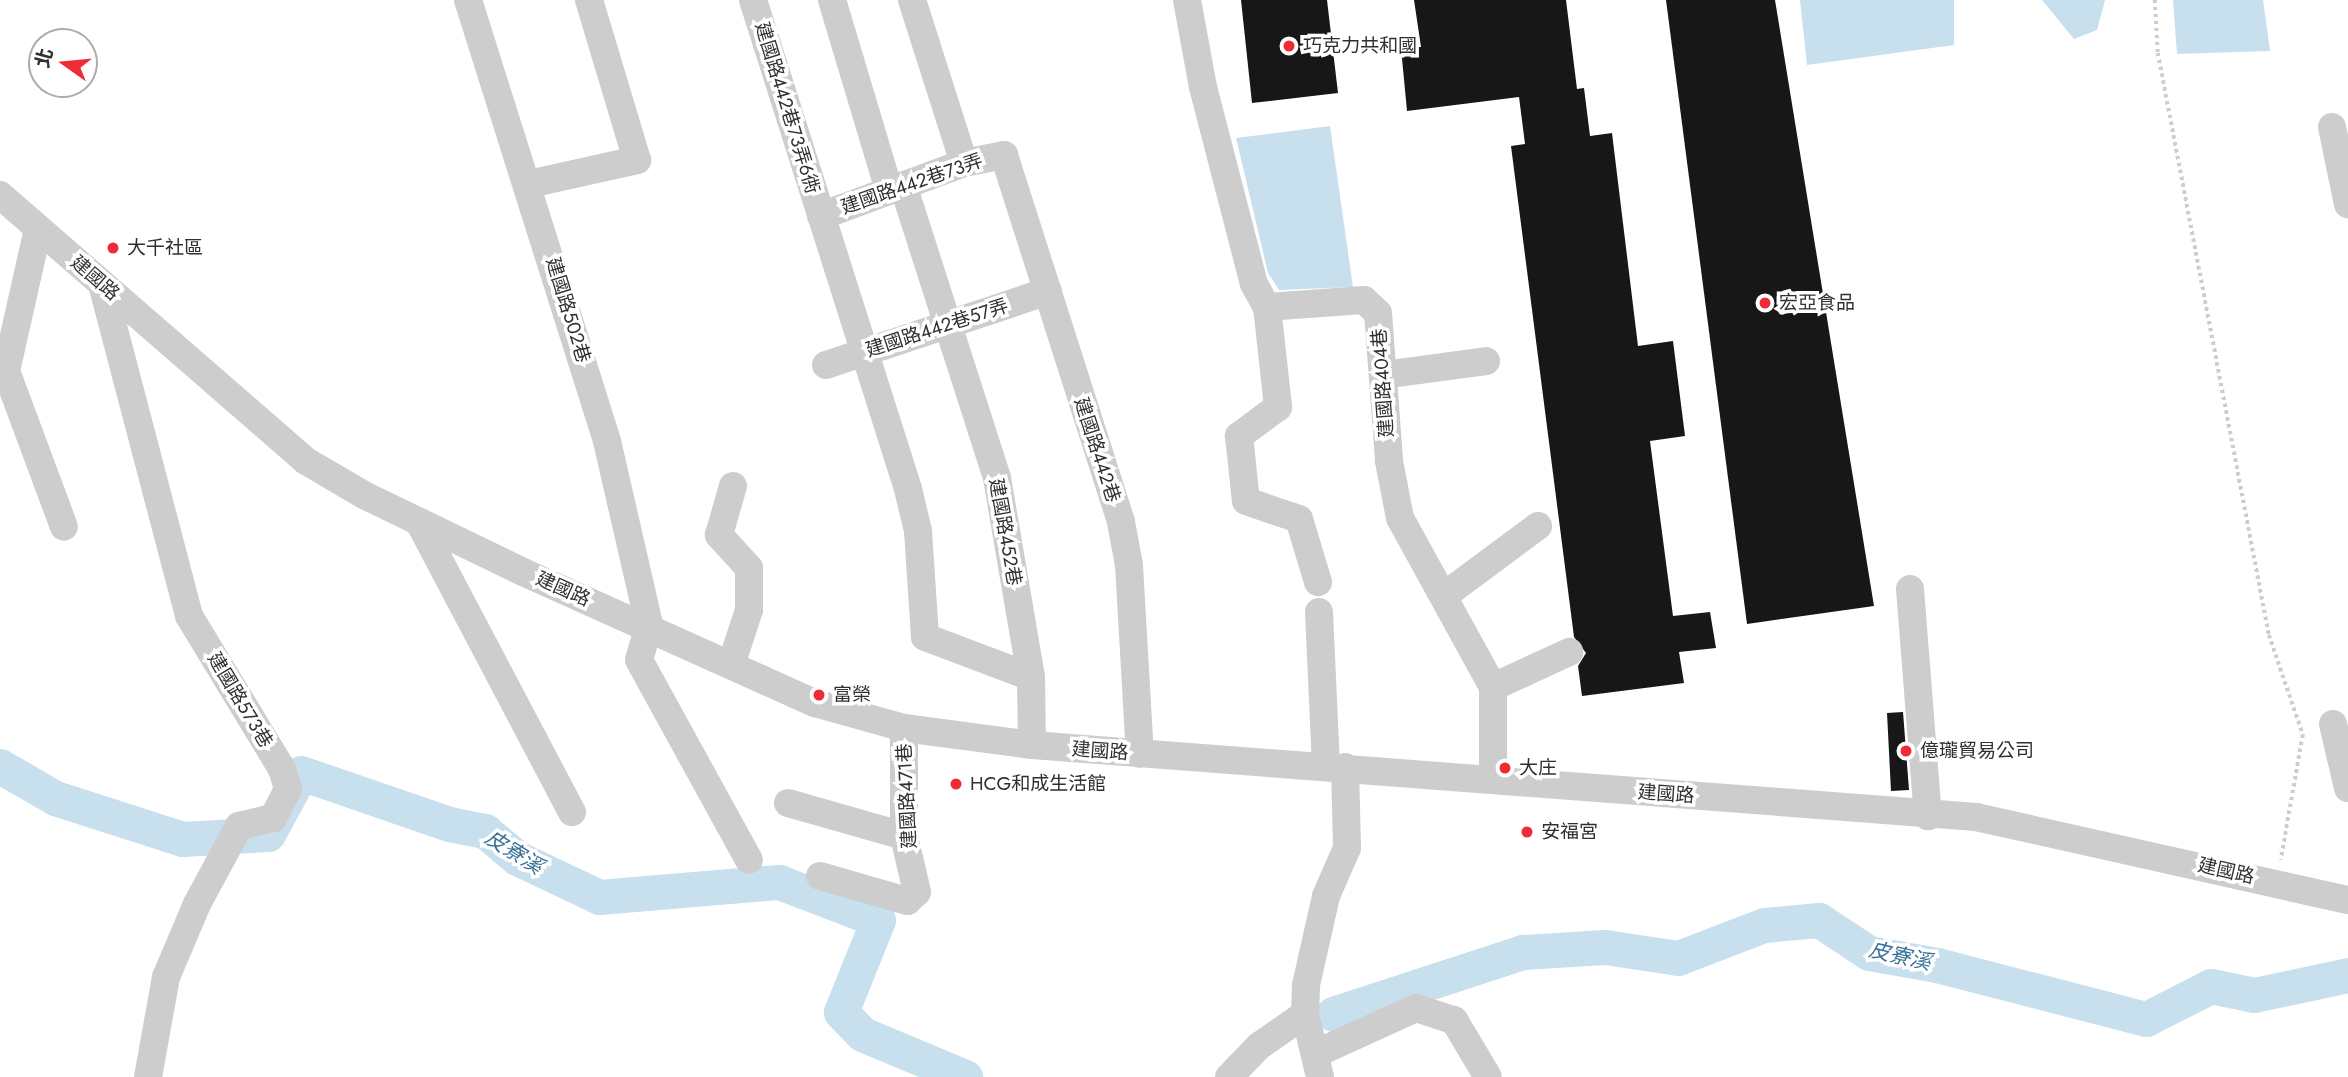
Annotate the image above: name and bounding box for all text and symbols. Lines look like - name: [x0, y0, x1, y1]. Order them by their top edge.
- street label: 建國路442巷73弄6衖: [750, 19, 824, 197]
- north arrow: [28, 28, 98, 98]
- place label: 巧克力共和國: [1303, 35, 1417, 57]
- marker: 巧克力共和國: [1281, 38, 1297, 54]
- text: 北: [29, 45, 60, 71]
- street label: 建國路442巷73弄: [838, 149, 986, 219]
- place label: 大千社區: [127, 237, 203, 259]
- marker: 大千社區: [105, 240, 121, 256]
- street label: 建國路: [66, 251, 124, 305]
- street label: 建國路502巷: [541, 255, 595, 365]
- place label: 宏亞食品: [1779, 292, 1855, 314]
- street label: 建國路442巷57弄: [863, 294, 1011, 362]
- marker: 宏亞食品: [1757, 295, 1773, 311]
- street label: 建國路404巷: [1368, 328, 1398, 438]
- street label: 建國路442巷: [1069, 395, 1125, 505]
- street label: 建國路452巷: [984, 477, 1026, 587]
- street label: 建國路: [532, 567, 594, 611]
- street label: 建國路573巷: [203, 648, 277, 752]
- place label: 富榮: [833, 684, 871, 706]
- marker: 富榮: [811, 687, 827, 703]
- street label: 建國路: [1071, 738, 1129, 764]
- place label: 億瓏貿易公司: [1920, 740, 2034, 762]
- street label: 建國路471巷: [893, 743, 921, 849]
- marker: 億瓏貿易公司: [1898, 743, 1914, 759]
- place label: 大庄: [1519, 757, 1557, 779]
- marker: 大庄: [1497, 760, 1513, 776]
- place label: HCG和成生活館: [970, 773, 1106, 795]
- marker: HCG和成生活館: [948, 776, 964, 792]
- street label: 建國路: [1637, 781, 1695, 807]
- place label: 安福宮: [1541, 821, 1598, 843]
- marker: 安福宮: [1519, 824, 1535, 840]
- water label: 皮寮溪: [481, 825, 547, 879]
- street label: 建國路: [2196, 853, 2256, 889]
- water label: 皮寮溪: [1866, 937, 1934, 975]

